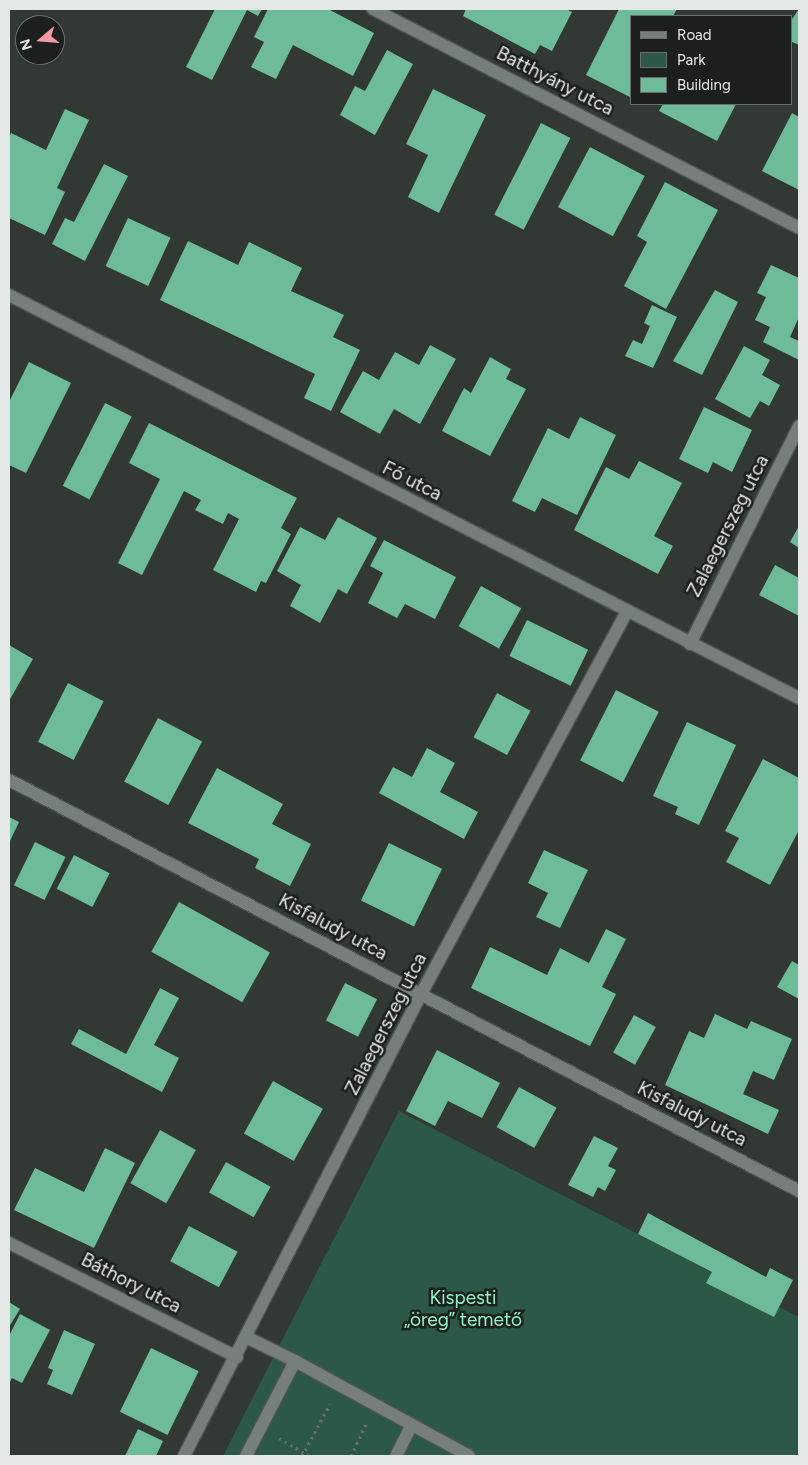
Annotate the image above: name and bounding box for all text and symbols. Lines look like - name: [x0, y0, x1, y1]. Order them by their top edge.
- north arrow: [15, 15, 65, 65]
- legend: [630, 15, 793, 105]
- text: Road: [677, 26, 712, 44]
- text: N: [16, 37, 36, 52]
- street label: Batthyány utca: [493, 42, 617, 120]
- text: Park: [677, 51, 706, 69]
- text: Building: [677, 76, 731, 94]
- street label: Zalaegerszeg utca: [682, 451, 774, 601]
- street label: Fő utca: [378, 456, 446, 506]
- street label: Kisfaludy utca: [275, 889, 391, 965]
- street label: Zalaegerszeg utca: [340, 949, 432, 1099]
- street label: Kisfaludy utca: [633, 1077, 751, 1151]
- street label: Báthory utca: [77, 1248, 185, 1318]
- park label: Kispesti „öreg” temető: [404, 1287, 522, 1331]

